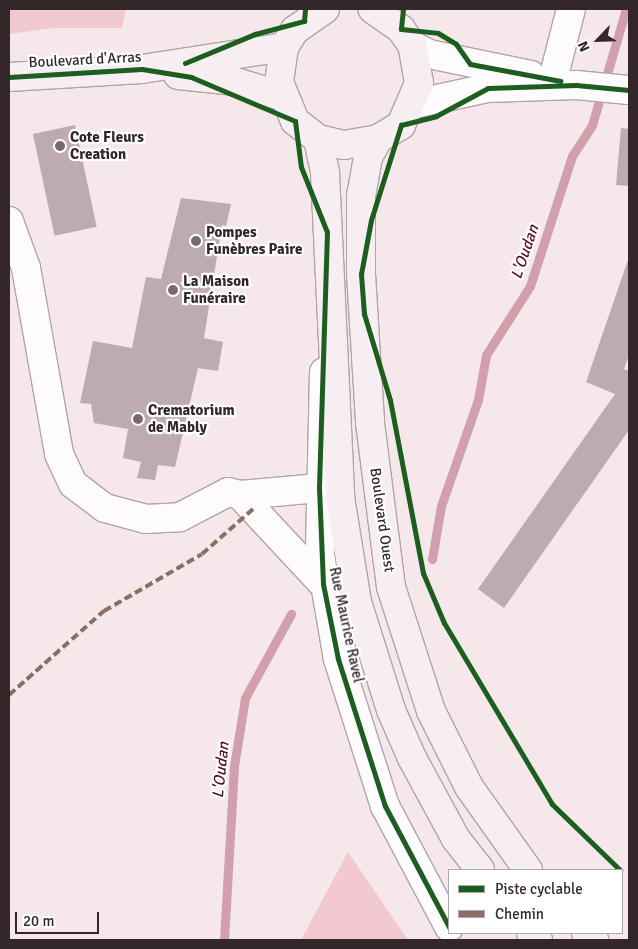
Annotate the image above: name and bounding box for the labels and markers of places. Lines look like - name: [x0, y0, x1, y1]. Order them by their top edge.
- place label: Cote Fleurs Creation: [70, 128, 144, 163]
- marker: Cote Fleurs Creation: [54, 140, 66, 152]
- place label: Pompes Funèbres Paire: [206, 223, 303, 258]
- marker: Pompes Funèbres Paire: [190, 235, 202, 247]
- place label: La Maison Funéraire: [183, 272, 249, 307]
- marker: La Maison Funéraire: [167, 284, 179, 296]
- place label: Crematorium de Mably: [148, 401, 235, 436]
- marker: Crematorium de Mably: [132, 413, 144, 425]

